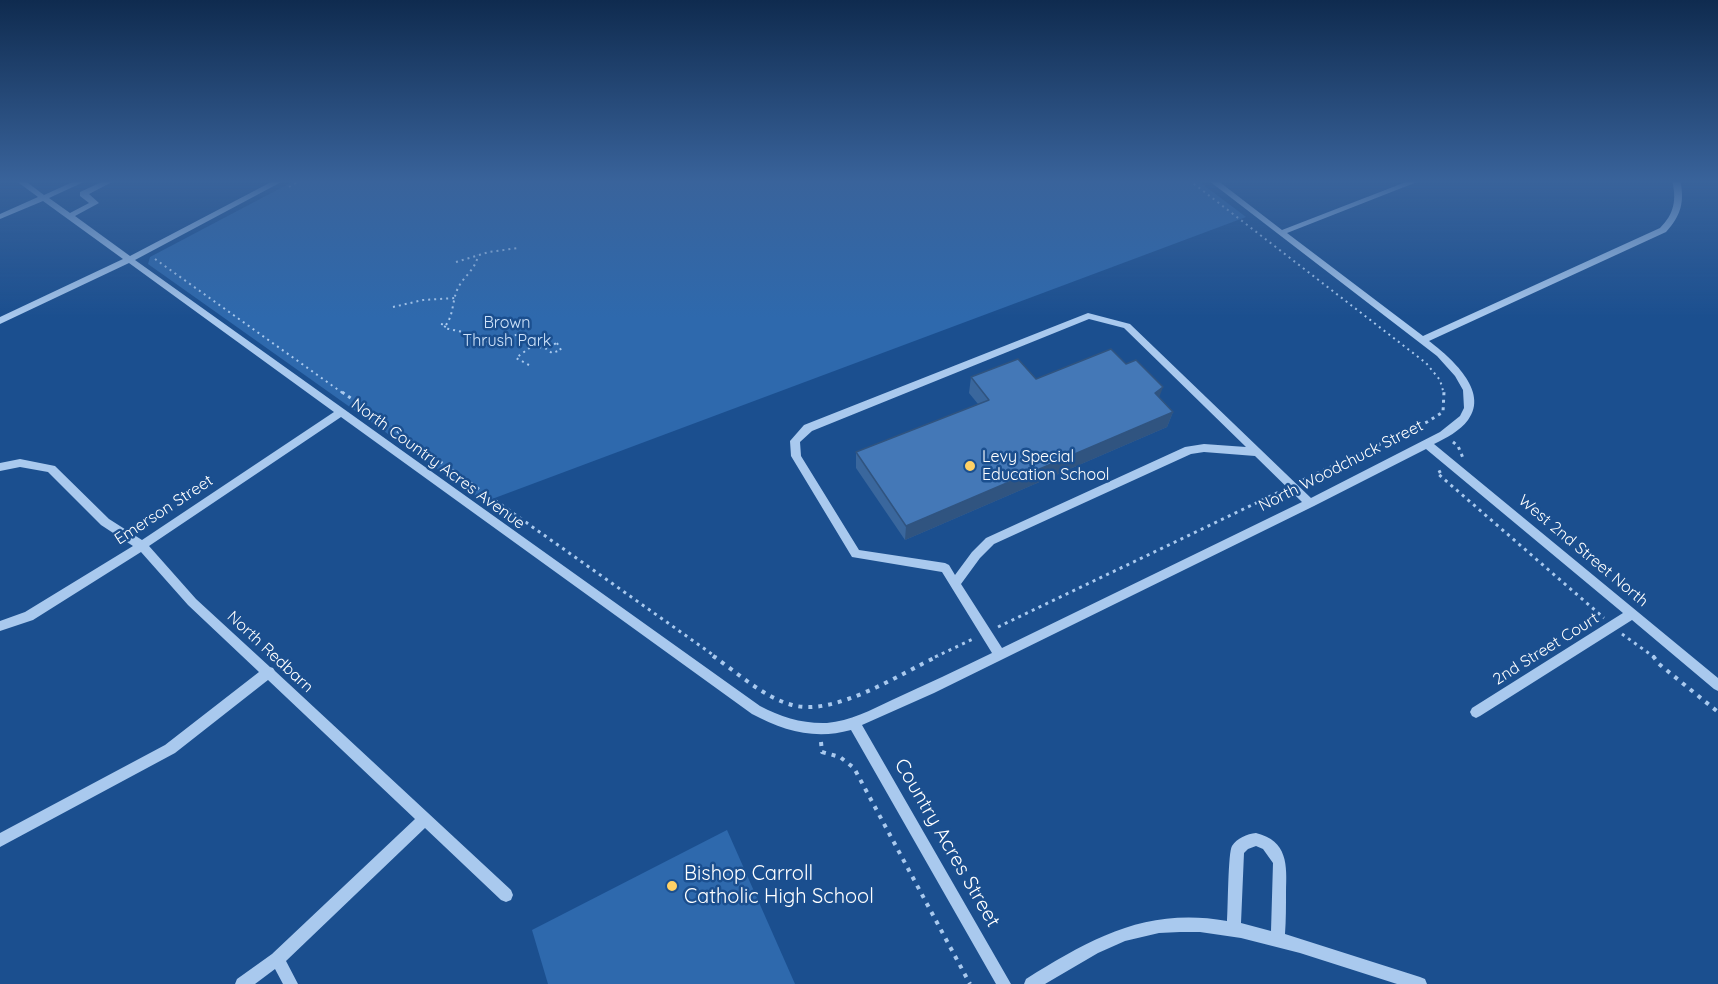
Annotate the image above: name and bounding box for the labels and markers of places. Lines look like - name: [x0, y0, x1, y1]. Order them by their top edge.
- place label: Levy Special Education School: [982, 447, 1110, 485]
- marker: Levy Special Education School: [963, 459, 977, 473]
- place label: Bishop Carroll Catholic High School: [684, 862, 874, 909]
- marker: Bishop Carroll Catholic High School: [665, 879, 679, 893]

